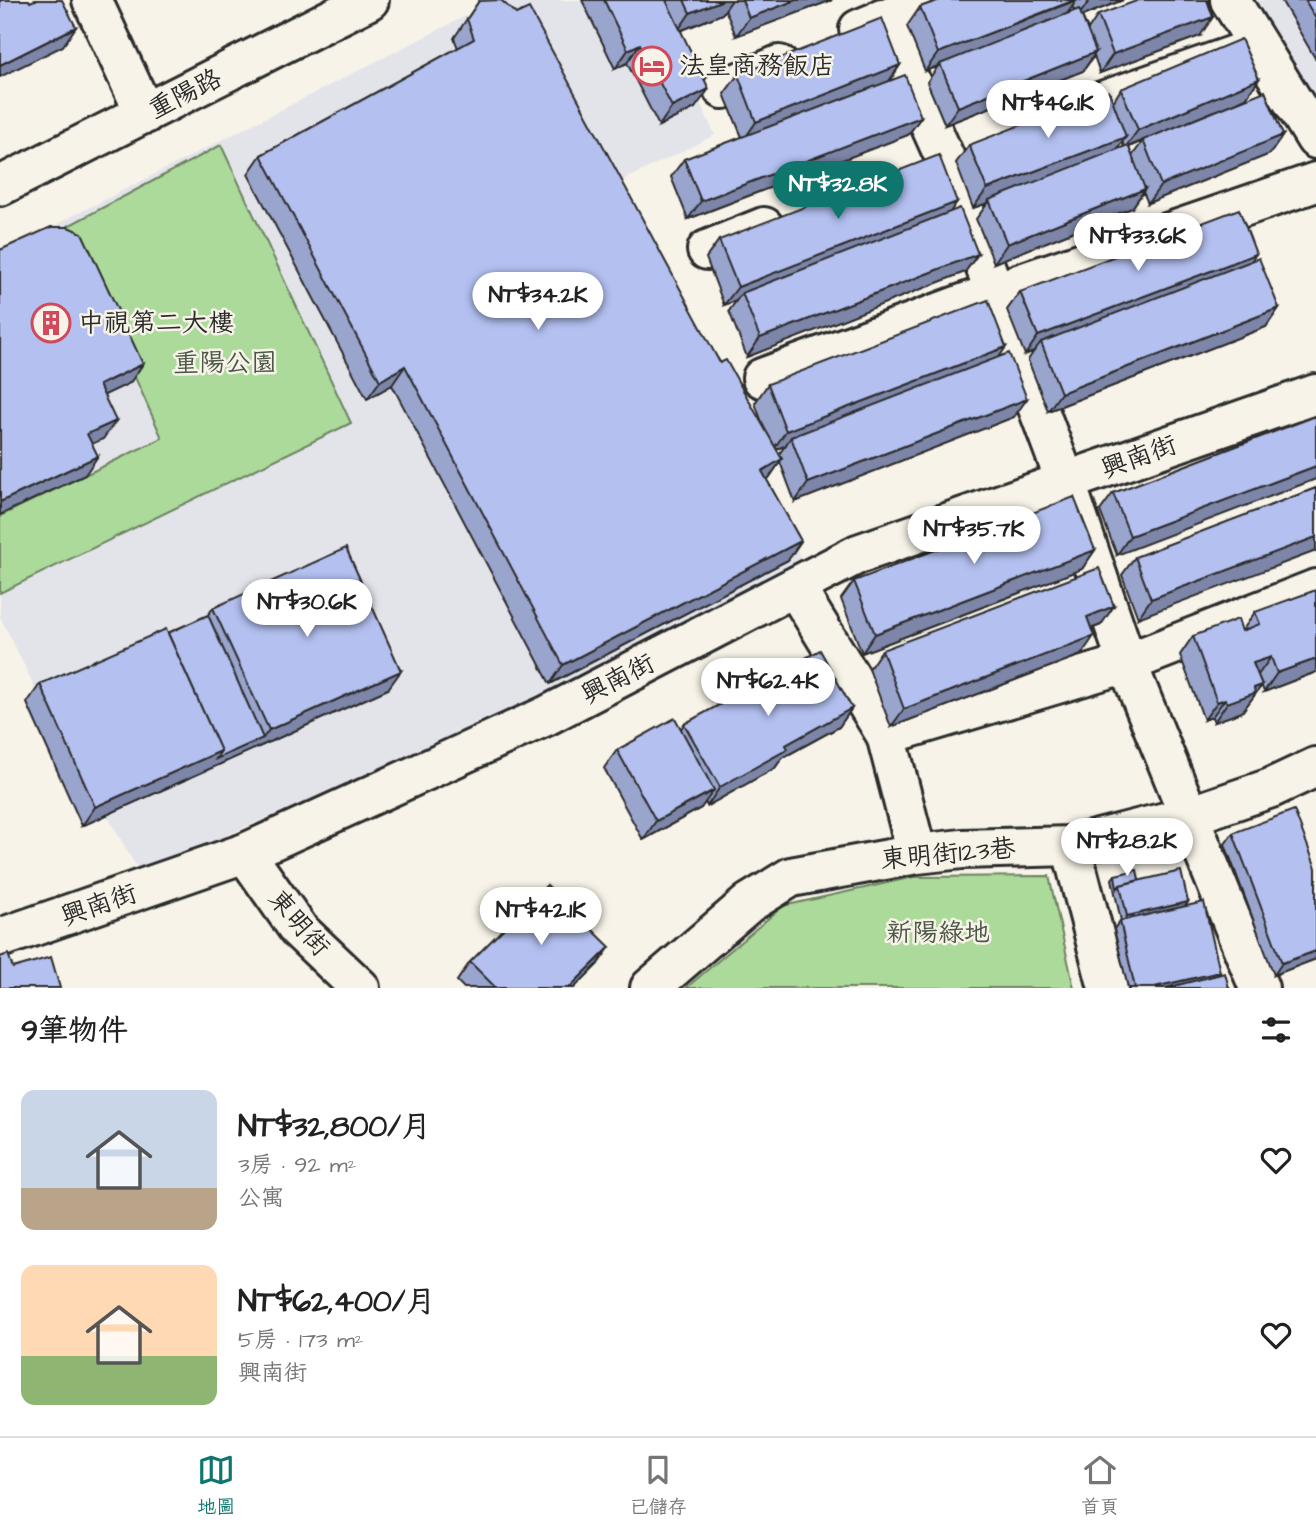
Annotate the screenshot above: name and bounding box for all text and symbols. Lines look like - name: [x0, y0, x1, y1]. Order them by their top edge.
- hotel icon: 法皇商務飯店: [631, 45, 673, 87]
- place label: 法皇商務飯店: [679, 48, 835, 84]
- street label: 重陽路: [142, 60, 228, 128]
- pin: NT$46.1K: [976, 80, 1120, 140]
- text: NT$46.1K: [1002, 87, 1094, 119]
- pin: NT$32.8K: [766, 162, 910, 221]
- text: NT$32.8K: [789, 168, 887, 200]
- pin: NT$33.6K: [1066, 214, 1210, 273]
- text: NT$33.6K: [1090, 220, 1186, 252]
- pin: NT$34.2K: [466, 272, 610, 332]
- text: NT$34.2K: [488, 279, 588, 311]
- building icon: 中視第二大樓: [30, 302, 72, 344]
- place label: 中視第二大樓: [78, 305, 234, 341]
- park label: 重陽公園: [173, 345, 277, 381]
- street label: 興南街: [1096, 427, 1182, 487]
- pin: NT$35.7K: [902, 506, 1046, 566]
- text: NT$35.7K: [924, 513, 1024, 545]
- pin: NT$30.6K: [235, 580, 379, 639]
- text: NT$30.6K: [257, 586, 357, 618]
- street label: 興南街: [575, 645, 661, 713]
- pin: NT$62.4K: [696, 658, 840, 718]
- text: NT$62.4K: [717, 665, 819, 697]
- pin: NT$28.2K: [1055, 818, 1199, 878]
- text: NT$28.2K: [1077, 825, 1177, 857]
- street label: 東明街123巷: [879, 830, 1017, 878]
- street label: 興南街: [56, 875, 142, 935]
- street label: 東明街: [260, 882, 338, 964]
- pin: NT$42.1K: [469, 888, 613, 947]
- text: NT$42.1K: [496, 894, 586, 926]
- park label: 新陽綠地: [886, 915, 990, 951]
- text: 9筆物件: [21, 1010, 128, 1052]
- icon: filters: [1257, 1011, 1295, 1049]
- text: NT$32,800/月: [238, 1106, 431, 1148]
- icon: home: [77, 1118, 161, 1202]
- icon: heart: [1257, 1141, 1295, 1179]
- text: 3房 · 92 m²: [238, 1149, 356, 1181]
- text: 公寓: [238, 1182, 284, 1214]
- text: NT$62,400/月: [238, 1281, 435, 1323]
- icon: home: [77, 1293, 161, 1377]
- icon: heart: [1257, 1316, 1295, 1354]
- text: 5房 · 173 m²: [238, 1324, 363, 1356]
- text: 興南街: [238, 1357, 307, 1389]
- tab: 地圖: [197, 1451, 235, 1521]
- tab: 已儲存: [629, 1451, 687, 1521]
- tab: 首頁: [1081, 1451, 1119, 1521]

